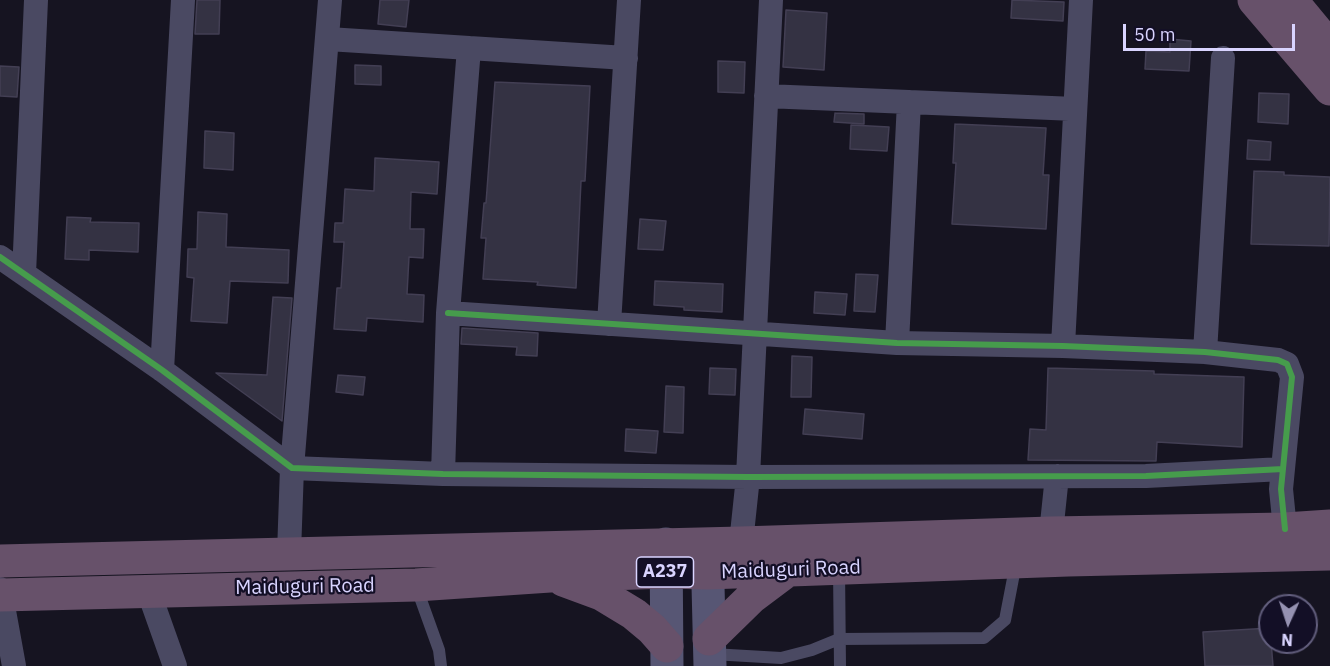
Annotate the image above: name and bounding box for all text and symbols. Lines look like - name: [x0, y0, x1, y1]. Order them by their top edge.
- scale bar: [1126, 12, 1298, 50]
- text: 50 m: [1134, 23, 1176, 46]
- street label: Maiduguri Road: [721, 556, 861, 584]
- road number: A237: [636, 557, 694, 587]
- street label: Maiduguri Road: [235, 574, 375, 600]
- north arrow: [1258, 594, 1318, 654]
- text: N: [1281, 630, 1293, 650]

